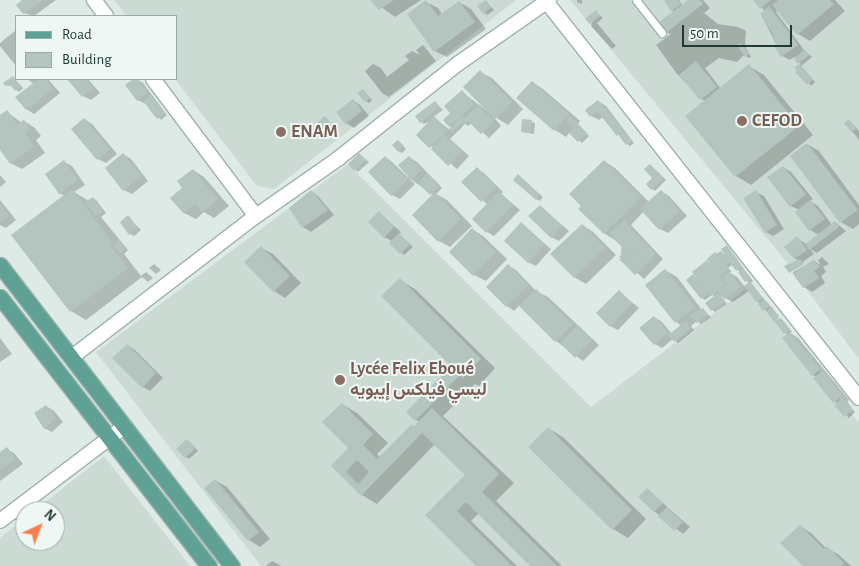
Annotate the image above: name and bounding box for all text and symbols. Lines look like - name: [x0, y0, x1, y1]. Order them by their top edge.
- legend: [15, 15, 178, 80]
- scale bar: [684, 15, 794, 47]
- text: 50 m: [690, 26, 719, 41]
- text: Road: [62, 27, 92, 42]
- text: Building: [62, 52, 112, 67]
- place label: CEFOD: [752, 110, 802, 132]
- marker: CEFOD: [736, 115, 748, 127]
- place label: ENAM: [291, 121, 338, 143]
- marker: ENAM: [275, 126, 287, 138]
- place label: Lycée Felix Eboué ليسي فيلكس إيبويه: [350, 359, 487, 402]
- marker: Lycée Felix Eboué ليسي فيلكس إيبويه: [334, 374, 346, 386]
- north arrow: [15, 501, 65, 551]
- text: N: [41, 507, 58, 524]

